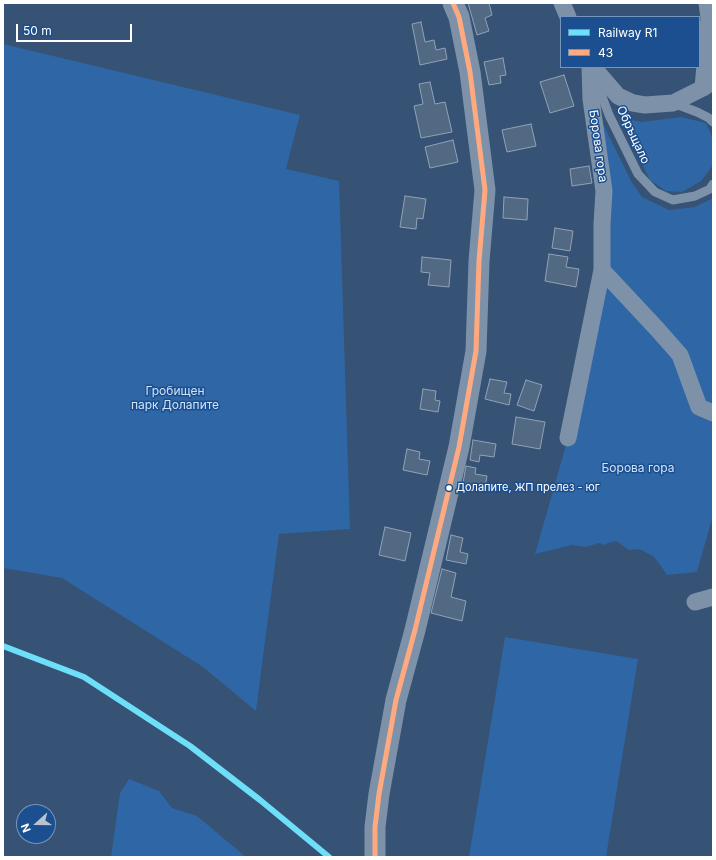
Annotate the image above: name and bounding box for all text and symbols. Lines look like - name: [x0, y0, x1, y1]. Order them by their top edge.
- scale bar: [18, 16, 134, 42]
- legend: [560, 16, 700, 68]
- text: 50 m: [23, 23, 52, 38]
- text: Railway R1: [598, 25, 657, 40]
- text: 43: [598, 45, 613, 60]
- street label: Обръщало: [613, 104, 653, 166]
- street label: Борова гора: [586, 109, 610, 183]
- park label: Гробищен парк Долапите: [131, 384, 219, 412]
- park label: Борова гора: [602, 461, 674, 475]
- place label: Долапите, ЖП прелез - юг: [456, 481, 600, 495]
- marker: Долапите, ЖП прелез - юг: [444, 483, 454, 493]
- north arrow: [16, 804, 56, 844]
- text: N: [18, 822, 34, 834]

